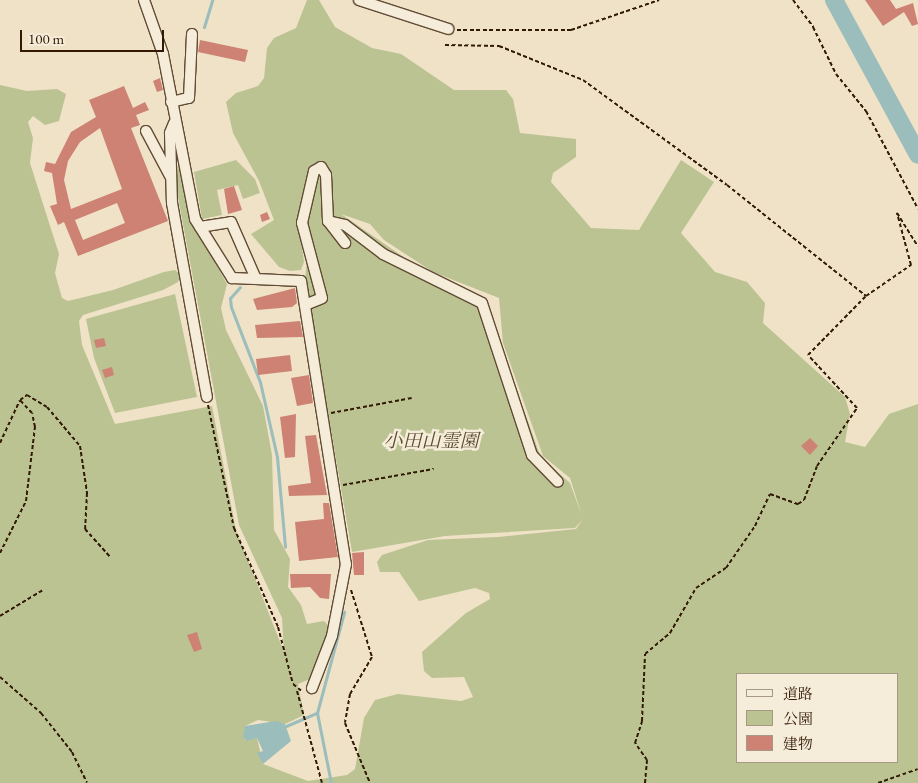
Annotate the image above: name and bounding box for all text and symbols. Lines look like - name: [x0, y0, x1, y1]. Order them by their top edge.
- scale bar: [22, 20, 166, 52]
- text: 100 m: [28, 29, 64, 48]
- park label: 小田山霊園: [384, 430, 478, 452]
- legend: [736, 673, 898, 763]
- text: 道路: [783, 684, 813, 703]
- text: 公園: [783, 709, 813, 728]
- text: 建物: [783, 734, 813, 753]

